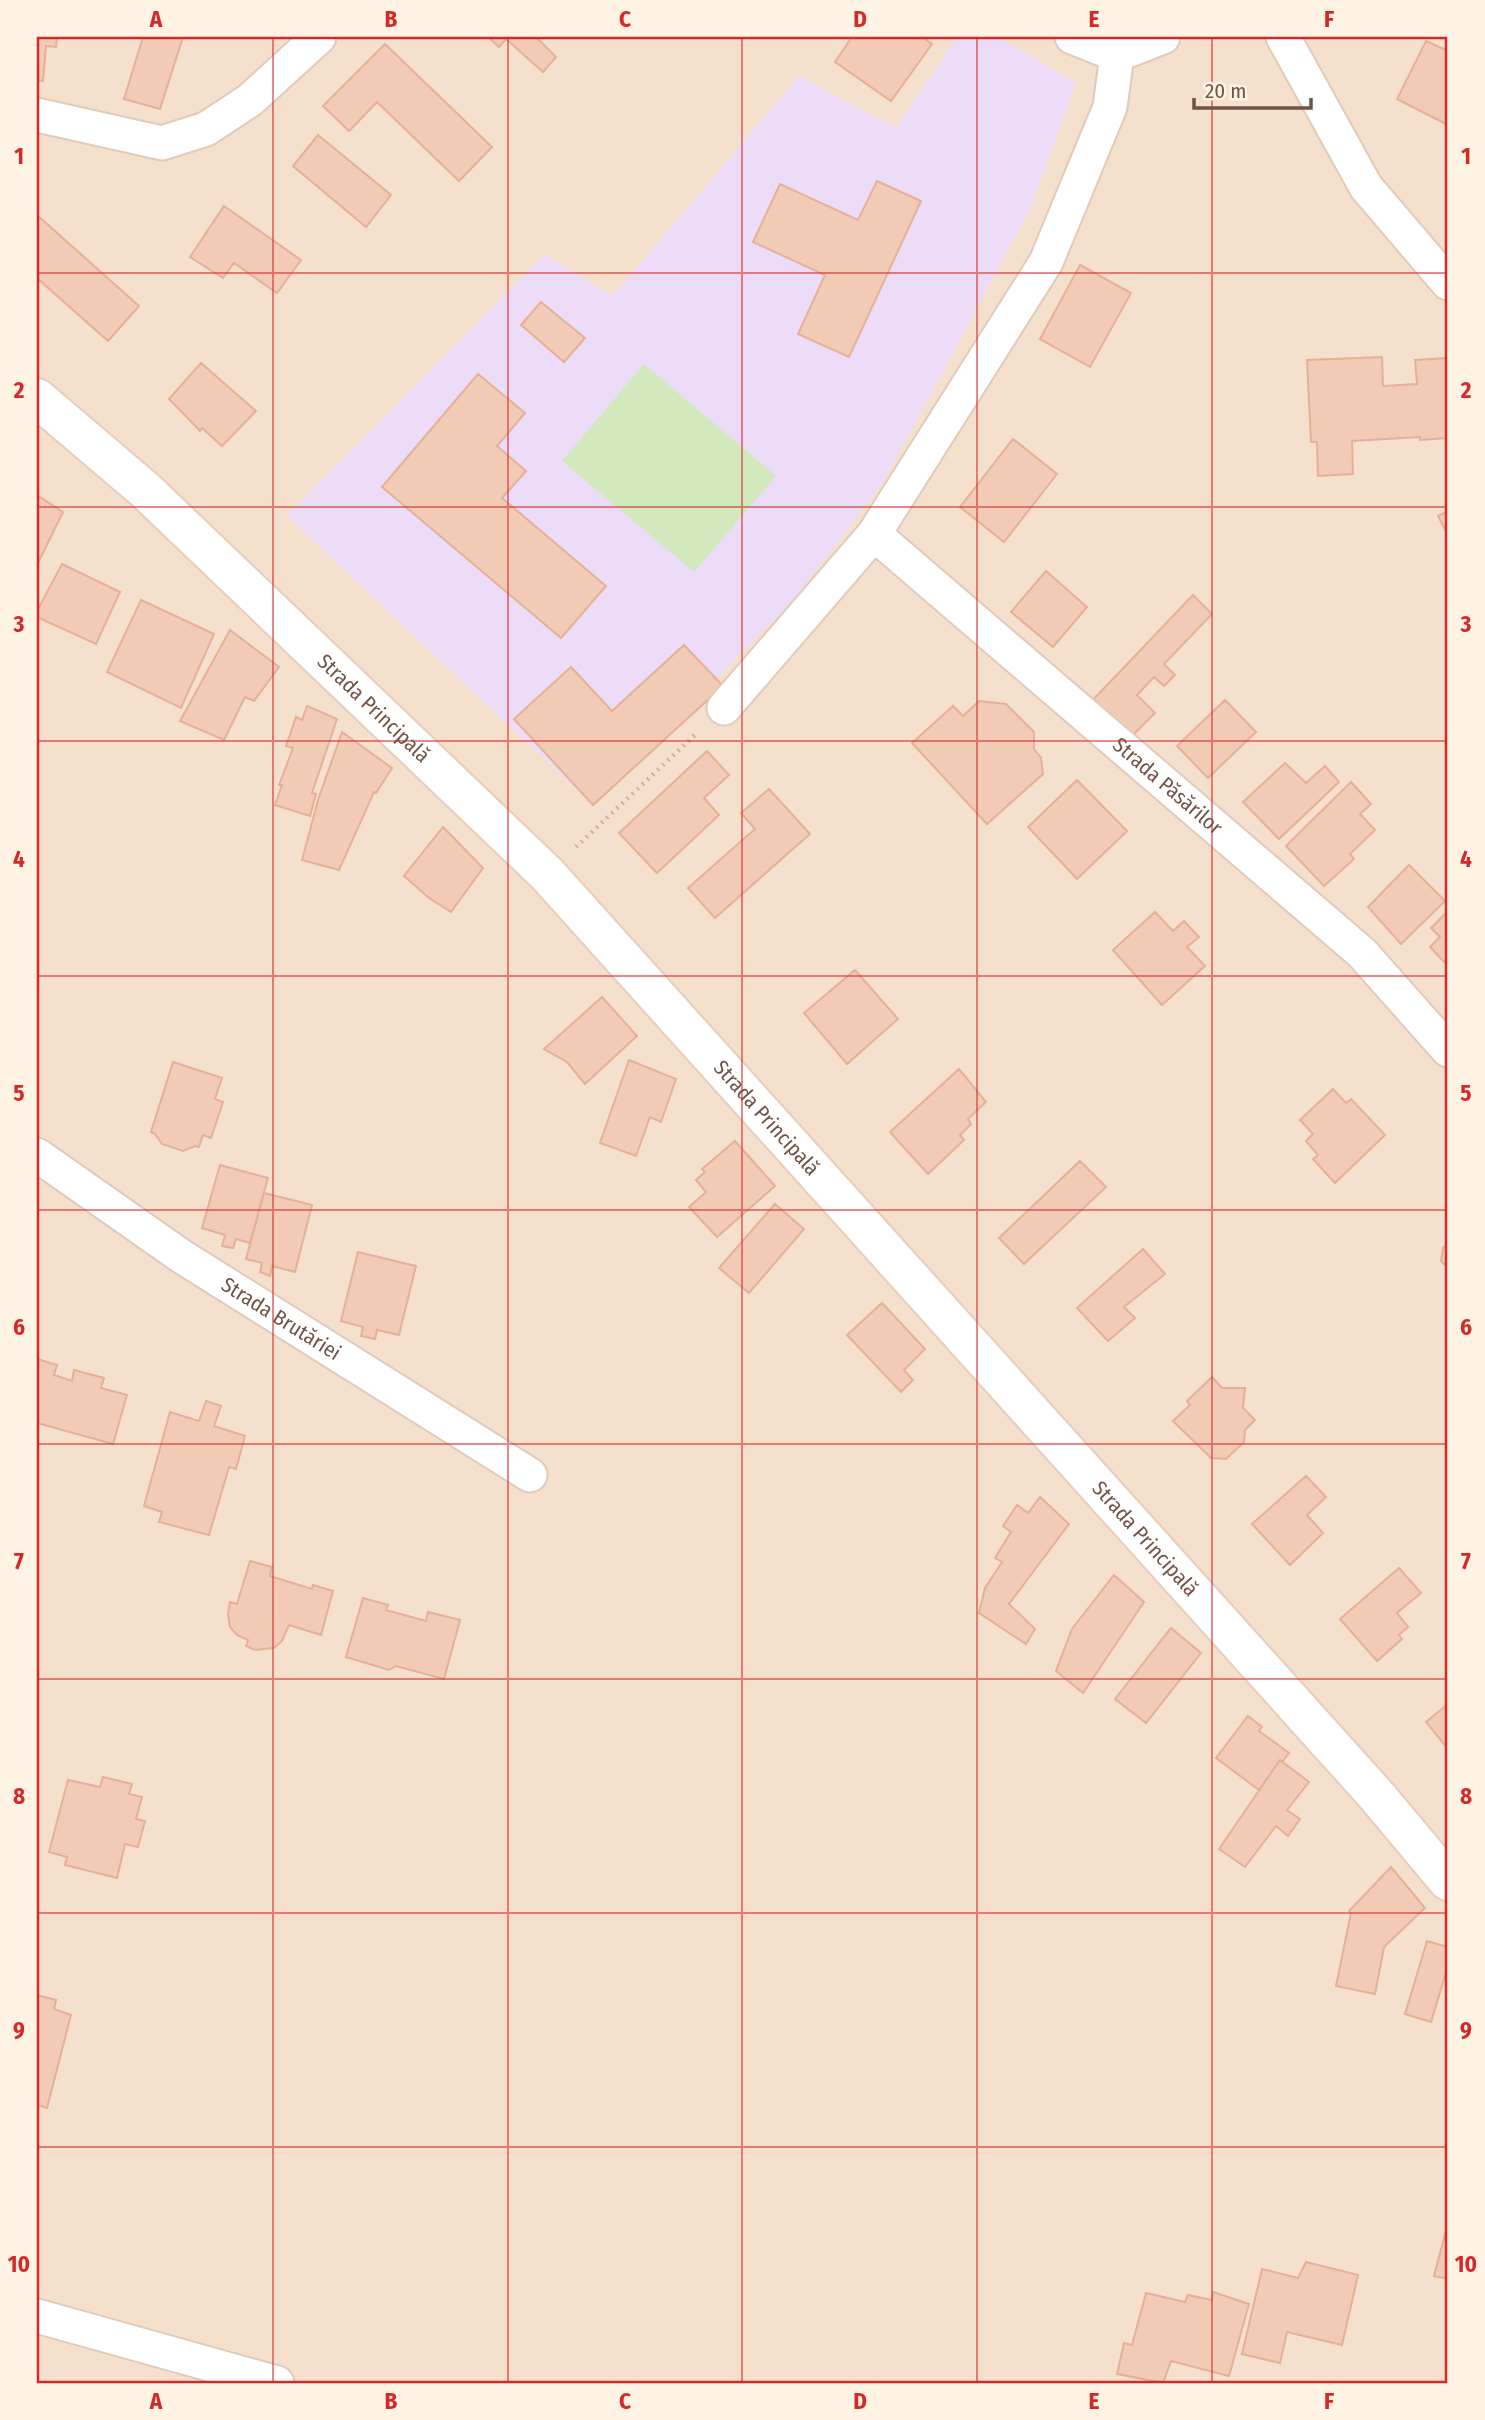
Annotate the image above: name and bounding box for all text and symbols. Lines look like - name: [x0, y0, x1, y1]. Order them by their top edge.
- text: A: [149, 5, 163, 33]
- text: B: [385, 5, 398, 33]
- text: C: [619, 5, 631, 33]
- text: D: [853, 5, 867, 33]
- text: E: [1089, 5, 1100, 33]
- text: F: [1324, 5, 1334, 33]
- scale bar: [1194, 66, 1312, 110]
- text: 20 m: [1205, 78, 1246, 104]
- text: 1: [14, 142, 24, 170]
- text: 1: [1461, 142, 1471, 170]
- text: 2: [13, 376, 25, 404]
- text: 2: [1460, 376, 1472, 404]
- text: 3: [13, 610, 25, 638]
- text: 3: [1460, 610, 1472, 638]
- street label: Strada Principală: [312, 648, 435, 768]
- street label: Strada Păsărilor: [1107, 732, 1228, 841]
- text: 4: [13, 845, 25, 873]
- text: 4: [1460, 845, 1472, 873]
- street label: Strada Principală: [708, 1055, 825, 1181]
- text: 5: [13, 1079, 25, 1107]
- text: 5: [1460, 1079, 1472, 1107]
- street label: Strada Brutăriei: [217, 1272, 346, 1366]
- text: 6: [13, 1313, 25, 1341]
- text: 6: [1460, 1313, 1472, 1341]
- street label: Strada Principală: [1087, 1476, 1204, 1602]
- text: 7: [14, 1547, 24, 1575]
- text: 7: [1461, 1547, 1471, 1575]
- text: 8: [13, 1782, 25, 1810]
- text: 8: [1460, 1782, 1472, 1810]
- text: 9: [13, 2016, 25, 2044]
- text: 9: [1460, 2016, 1472, 2044]
- text: 10: [8, 2250, 30, 2278]
- text: 10: [1455, 2250, 1477, 2278]
- text: A: [149, 2387, 163, 2415]
- text: B: [385, 2387, 398, 2415]
- text: C: [619, 2387, 631, 2415]
- text: D: [853, 2387, 867, 2415]
- text: E: [1089, 2387, 1100, 2415]
- text: F: [1324, 2387, 1334, 2415]

